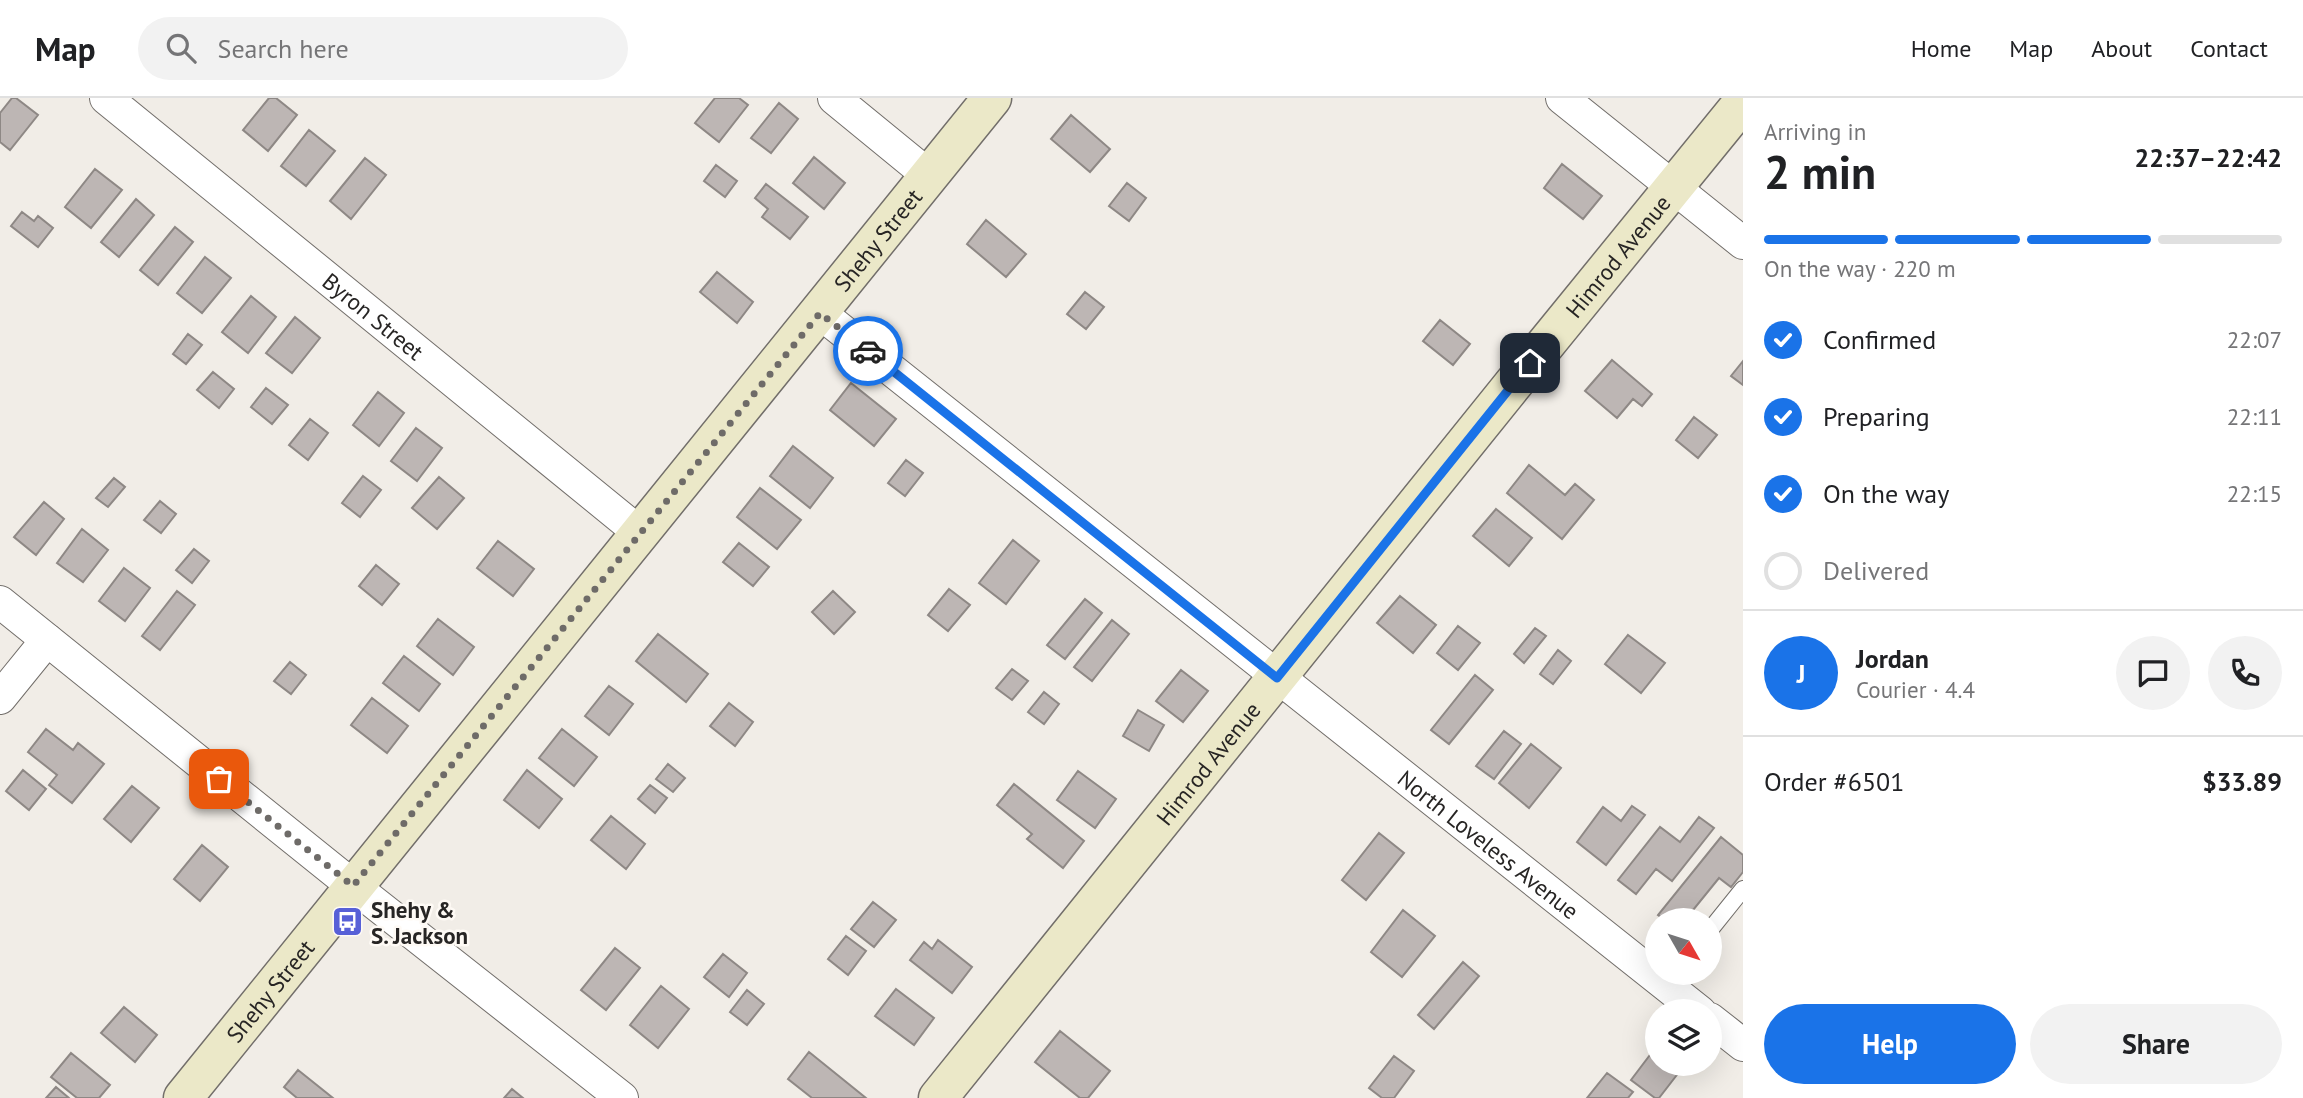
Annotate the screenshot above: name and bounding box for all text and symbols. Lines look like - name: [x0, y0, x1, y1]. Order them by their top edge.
- search box: [138, 17, 628, 80]
- text: Map: [35, 27, 96, 70]
- icon: search: [162, 29, 200, 67]
- text: Search here: [218, 32, 349, 65]
- text: Home: [1911, 33, 1971, 64]
- text: Map: [2009, 33, 2053, 64]
- text: About: [2091, 33, 2152, 64]
- text: Contact: [2190, 33, 2268, 64]
- text: Arriving in: [1764, 117, 1866, 146]
- text: 22:37–22:42: [2135, 141, 2282, 174]
- text: 2 min: [1764, 142, 1876, 202]
- street label: Shehy Street: [827, 182, 928, 297]
- street label: Himrod Avenue: [1559, 189, 1676, 323]
- text: On the way · 220 m: [1764, 254, 1956, 283]
- street label: Byron Street: [317, 266, 430, 366]
- courier: [833, 316, 903, 386]
- icon: check: [1764, 321, 1802, 359]
- text: Confirmed: [1823, 323, 1936, 356]
- text: 22:07: [2227, 325, 2282, 354]
- icon: car: [849, 332, 887, 370]
- pin: [1500, 333, 1560, 393]
- icon: home: [1511, 344, 1549, 382]
- icon: check: [1764, 398, 1802, 436]
- text: Preparing: [1823, 400, 1930, 433]
- text: 22:11: [2227, 402, 2282, 431]
- icon: check: [1764, 475, 1802, 513]
- text: On the way: [1823, 477, 1949, 510]
- text: 22:15: [2227, 479, 2282, 508]
- text: Delivered: [1823, 554, 1929, 587]
- button: chat: [2116, 636, 2190, 710]
- button: phone: [2208, 636, 2282, 710]
- text: Jordan: [1856, 642, 1929, 675]
- text: J: [1797, 657, 1805, 690]
- text: Courier · 4.4: [1856, 675, 1975, 704]
- street label: Himrod Avenue: [1149, 696, 1266, 831]
- pin: [189, 749, 249, 809]
- icon: bag: [200, 760, 238, 798]
- street label: North Loveless Avenue: [1392, 763, 1585, 925]
- text: Order #6501: [1764, 765, 1904, 798]
- text: $33.89: [2202, 765, 2282, 798]
- place label: Shehy & S. Jackson: [371, 895, 468, 950]
- bus stop icon: Shehy & S. Jackson: [331, 905, 365, 939]
- north arrow: [1645, 908, 1722, 985]
- map controls: [1645, 908, 1722, 1076]
- street label: Shehy Street: [220, 933, 320, 1048]
- button: layers: [1645, 999, 1722, 1076]
- button: Help: [1764, 1004, 2016, 1084]
- button: Share: [2030, 1004, 2282, 1084]

